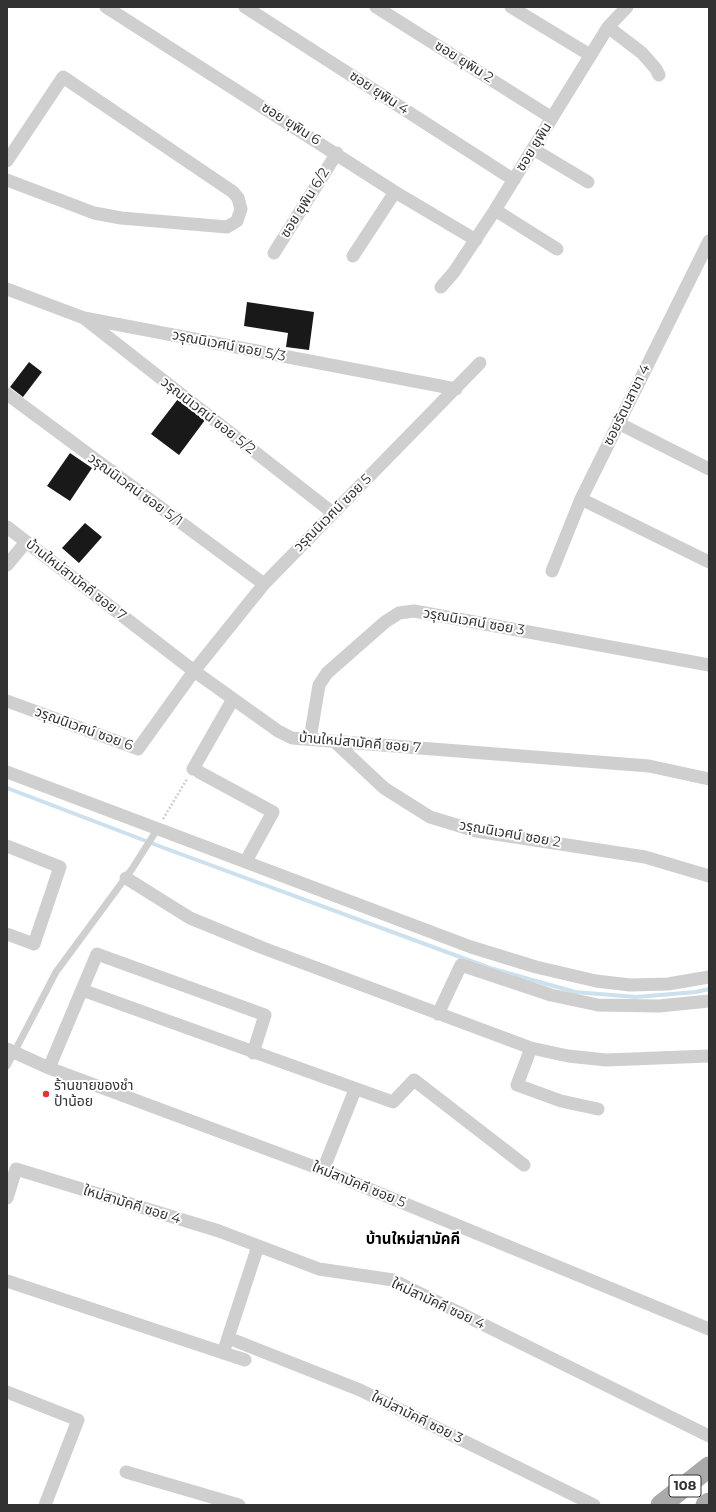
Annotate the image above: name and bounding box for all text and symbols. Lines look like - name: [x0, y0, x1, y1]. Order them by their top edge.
- street label: ซอย ยุพิน 2: [432, 37, 496, 87]
- street label: ซอย ยุพิน 4: [346, 68, 412, 118]
- street label: ซอย ยุพิน 6: [258, 99, 324, 149]
- street label: ซอย ยุพิน: [512, 119, 556, 175]
- street label: ซอย ยุพิน 6/2: [277, 165, 333, 241]
- street label: วรุณนิเวศน์ ซอย 5/3: [171, 327, 287, 365]
- street label: ซอยรัตนสาขา 4: [600, 362, 654, 448]
- street label: วรุณนิเวศน์ ซอย 5/2: [157, 374, 259, 458]
- street label: วรุณนิเวศน์ ซอย 5/1: [84, 450, 186, 530]
- street label: วรุณนิเวศน์ ซอย 5: [291, 471, 375, 555]
- street label: บ้านใหม่สามัคคี ซอย 7: [22, 536, 130, 624]
- street label: วรุณนิเวศน์ ซอย 3: [422, 605, 526, 639]
- street label: วรุณนิเวศน์ ซอย 6: [33, 703, 135, 755]
- street label: บ้านใหม่สามัคคี ซอย 7: [298, 729, 422, 757]
- street label: วรุณนิเวศน์ ซอย 2: [458, 817, 562, 851]
- place label: ร้านขายของชำ ป้าน้อย: [54, 1078, 133, 1110]
- marker: ร้านขายของชำ ป้าน้อย: [41, 1089, 51, 1099]
- street label: ใหม่สามัคคี ซอย 5: [310, 1159, 408, 1211]
- street label: ใหม่สามัคคี ซอย 4: [81, 1182, 183, 1228]
- district label: บ้านใหม่สามัคคี: [366, 1231, 460, 1249]
- street label: ใหม่สามัคคี ซอย 4: [389, 1275, 487, 1333]
- street label: ใหม่สามัคคี ซอย 3: [369, 1389, 465, 1447]
- road number: 108: [669, 1475, 701, 1497]

